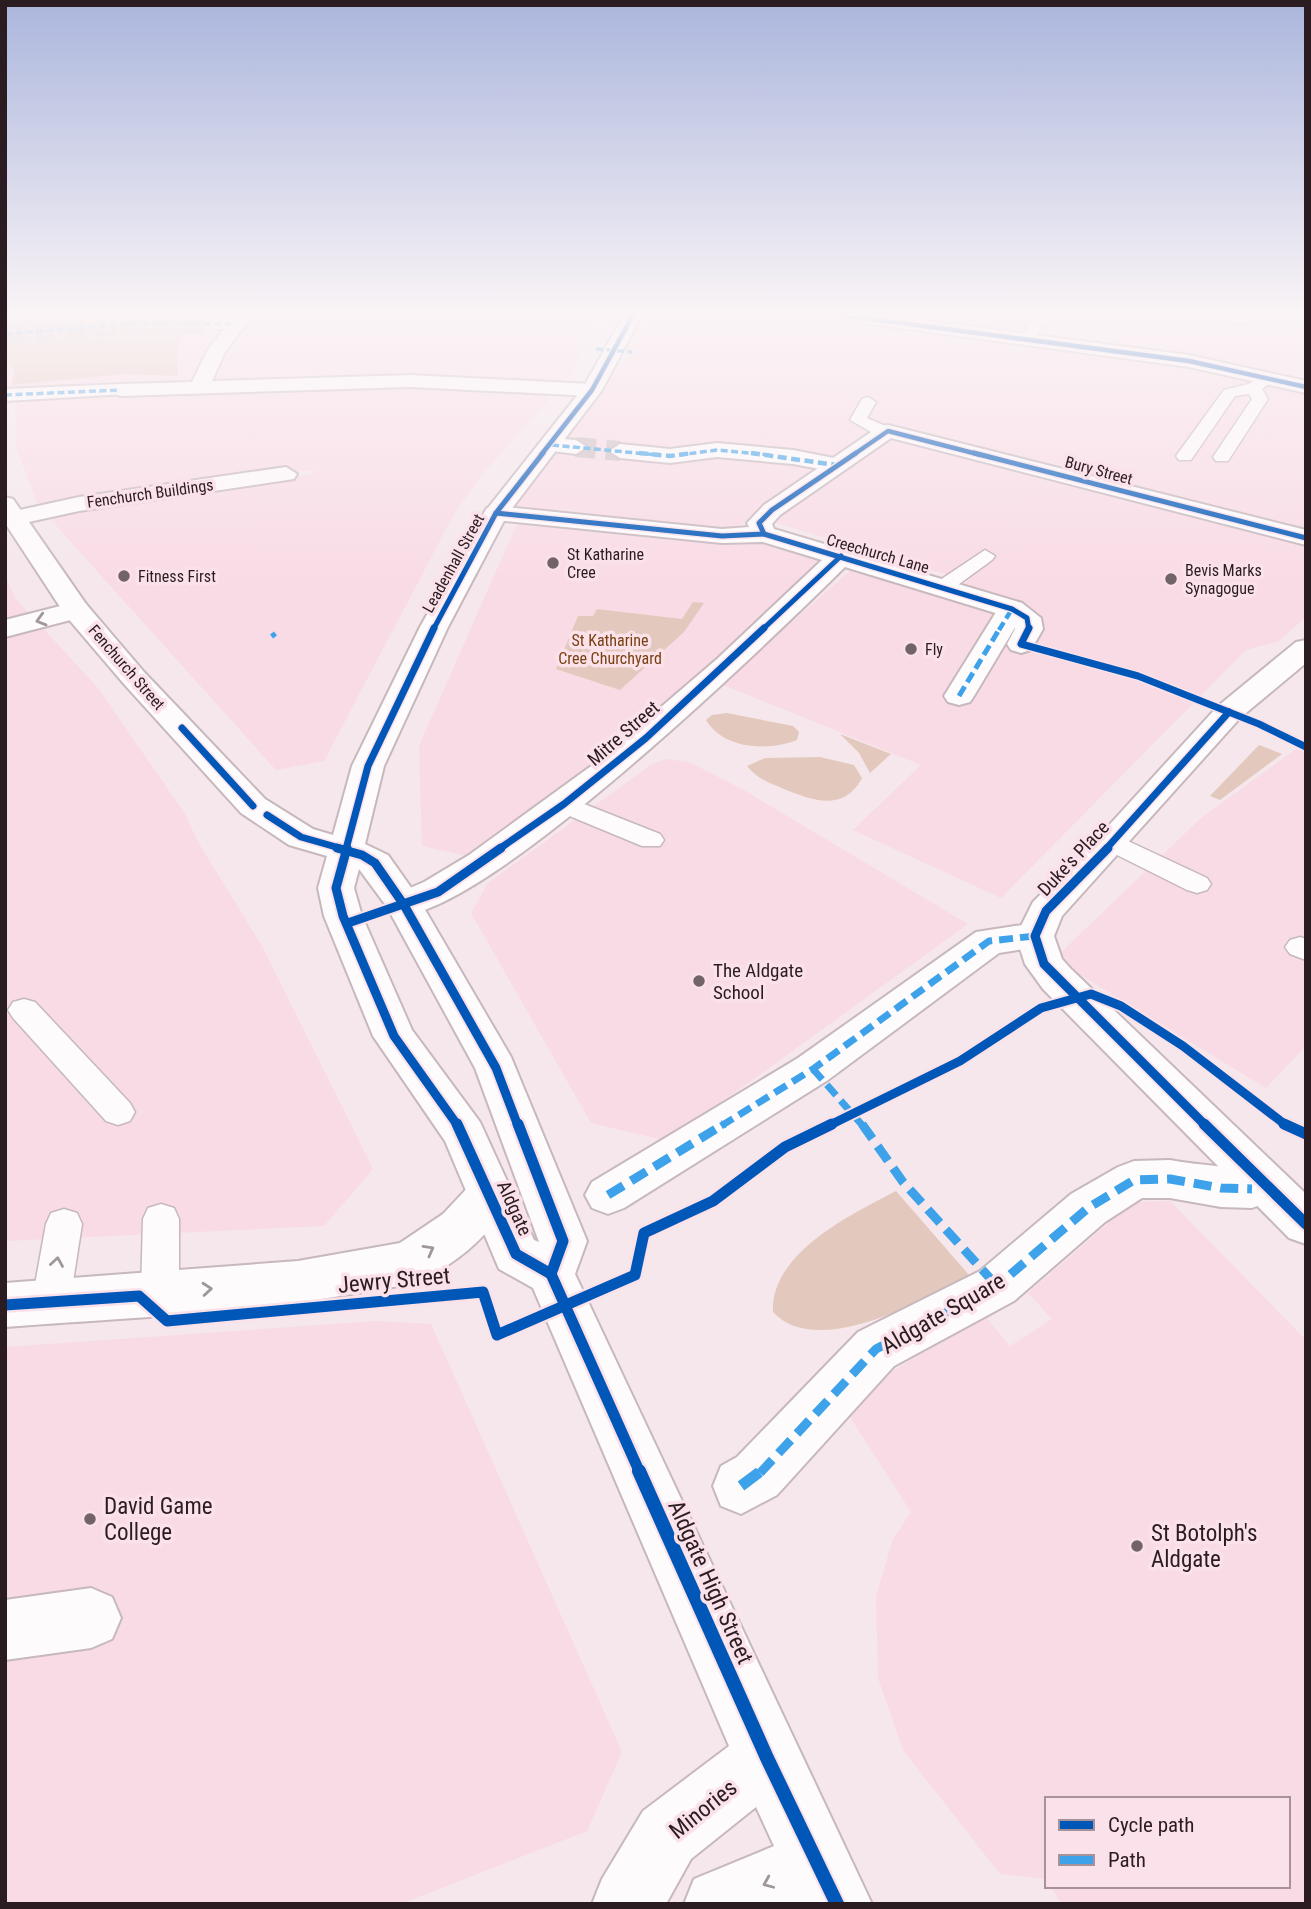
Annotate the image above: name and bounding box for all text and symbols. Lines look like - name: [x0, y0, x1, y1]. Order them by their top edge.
- street label: Bury Street: [1063, 452, 1135, 489]
- street label: Fenchurch Buildings: [86, 475, 215, 512]
- street label: Leadenhall Street: [418, 510, 489, 616]
- street label: Creechurch Lane: [824, 530, 931, 577]
- place label: St Katharine Cree: [567, 545, 644, 582]
- marker: St Katharine Cree: [545, 555, 561, 571]
- place label: Bevis Marks Synagogue: [1185, 561, 1262, 598]
- place label: Fitness First: [138, 567, 216, 586]
- marker: Fitness First: [116, 568, 132, 584]
- marker: Bevis Marks Synagogue: [1163, 571, 1179, 587]
- one-way arrow: [35, 611, 47, 626]
- street label: Fenchurch Street: [84, 621, 169, 714]
- park label: St Katharine Cree Churchyard: [558, 631, 662, 668]
- place label: Fly: [925, 640, 943, 659]
- marker: Fly: [903, 641, 919, 657]
- street label: Mitre Street: [583, 696, 664, 771]
- street label: Duke's Place: [1033, 816, 1114, 901]
- place label: The Aldgate School: [713, 959, 803, 1004]
- marker: The Aldgate School: [691, 973, 707, 989]
- street label: Aldgate: [492, 1177, 537, 1239]
- one-way arrow: [422, 1245, 435, 1258]
- one-way arrow: [49, 1256, 64, 1268]
- street label: Jewry Street: [337, 1262, 451, 1299]
- street label: Aldgate Square: [877, 1267, 1010, 1360]
- one-way arrow: [202, 1282, 213, 1297]
- place label: David Game College: [104, 1493, 213, 1546]
- street label: Aldgate High Street: [662, 1496, 759, 1668]
- marker: David Game College: [82, 1511, 98, 1527]
- place label: St Botolph's Aldgate: [1151, 1520, 1257, 1573]
- marker: St Botolph's Aldgate: [1129, 1538, 1145, 1554]
- street label: Minories: [664, 1774, 742, 1845]
- legend: [1045, 1797, 1290, 1888]
- text: Cycle path: [1108, 1813, 1194, 1837]
- text: Path: [1108, 1848, 1146, 1872]
- one-way arrow: [763, 1875, 775, 1889]

